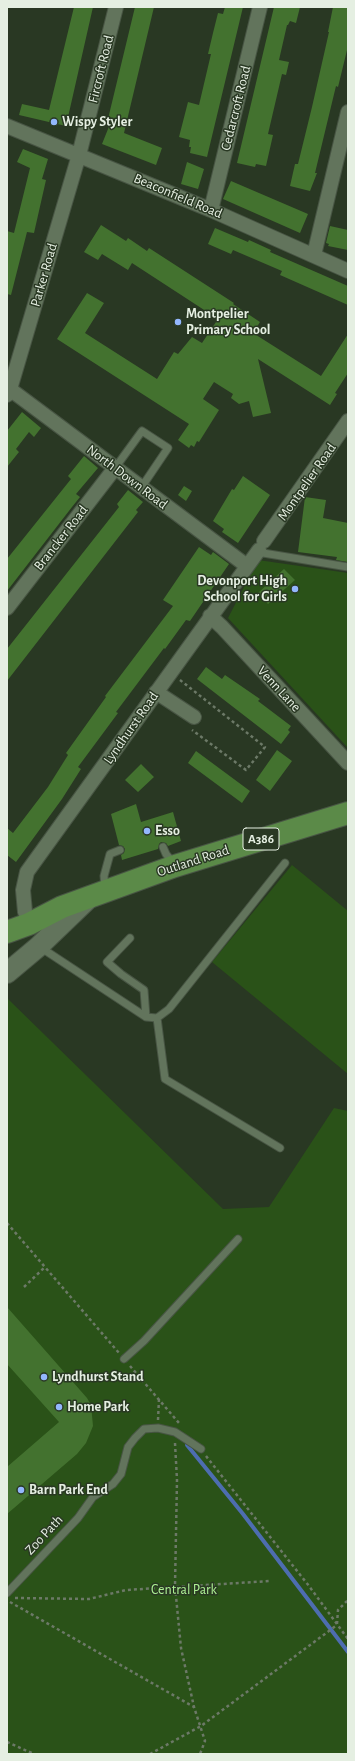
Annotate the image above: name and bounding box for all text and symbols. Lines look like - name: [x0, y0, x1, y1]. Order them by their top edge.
- street label: Fircroft Road: [84, 33, 118, 105]
- street label: Cedarcroft Road: [217, 64, 255, 152]
- place label: Wispy Styler: [62, 114, 132, 130]
- marker: Wispy Styler: [49, 117, 59, 127]
- street label: Beaconfield Road: [131, 170, 225, 222]
- street label: Parker Road: [27, 241, 61, 309]
- place label: Montpelier Primary School: [186, 306, 271, 338]
- marker: Montpelier Primary School: [173, 317, 183, 327]
- street label: Montpelier Road: [274, 440, 340, 524]
- street label: North Down Road: [83, 441, 171, 513]
- street label: Brancker Road: [30, 502, 92, 574]
- place label: Devonport High School for Girls: [197, 573, 287, 606]
- marker: Devonport High School for Girls: [290, 584, 300, 594]
- street label: Venn Lane: [254, 663, 304, 715]
- street label: Lyndhurst Road: [100, 689, 162, 767]
- place label: Esso: [155, 823, 180, 839]
- marker: Esso: [142, 826, 152, 836]
- road number: A386: [243, 828, 279, 850]
- street label: Outland Road: [155, 841, 231, 881]
- place label: Lyndhurst Stand: [52, 1369, 144, 1385]
- marker: Lyndhurst Stand: [39, 1372, 49, 1382]
- place label: Home Park: [67, 1399, 129, 1415]
- marker: Home Park: [54, 1402, 64, 1412]
- place label: Barn Park End: [29, 1482, 108, 1498]
- marker: Barn Park End: [16, 1485, 26, 1495]
- street label: Zoo Path: [21, 1512, 67, 1558]
- park label: Central Park: [151, 1582, 217, 1598]

